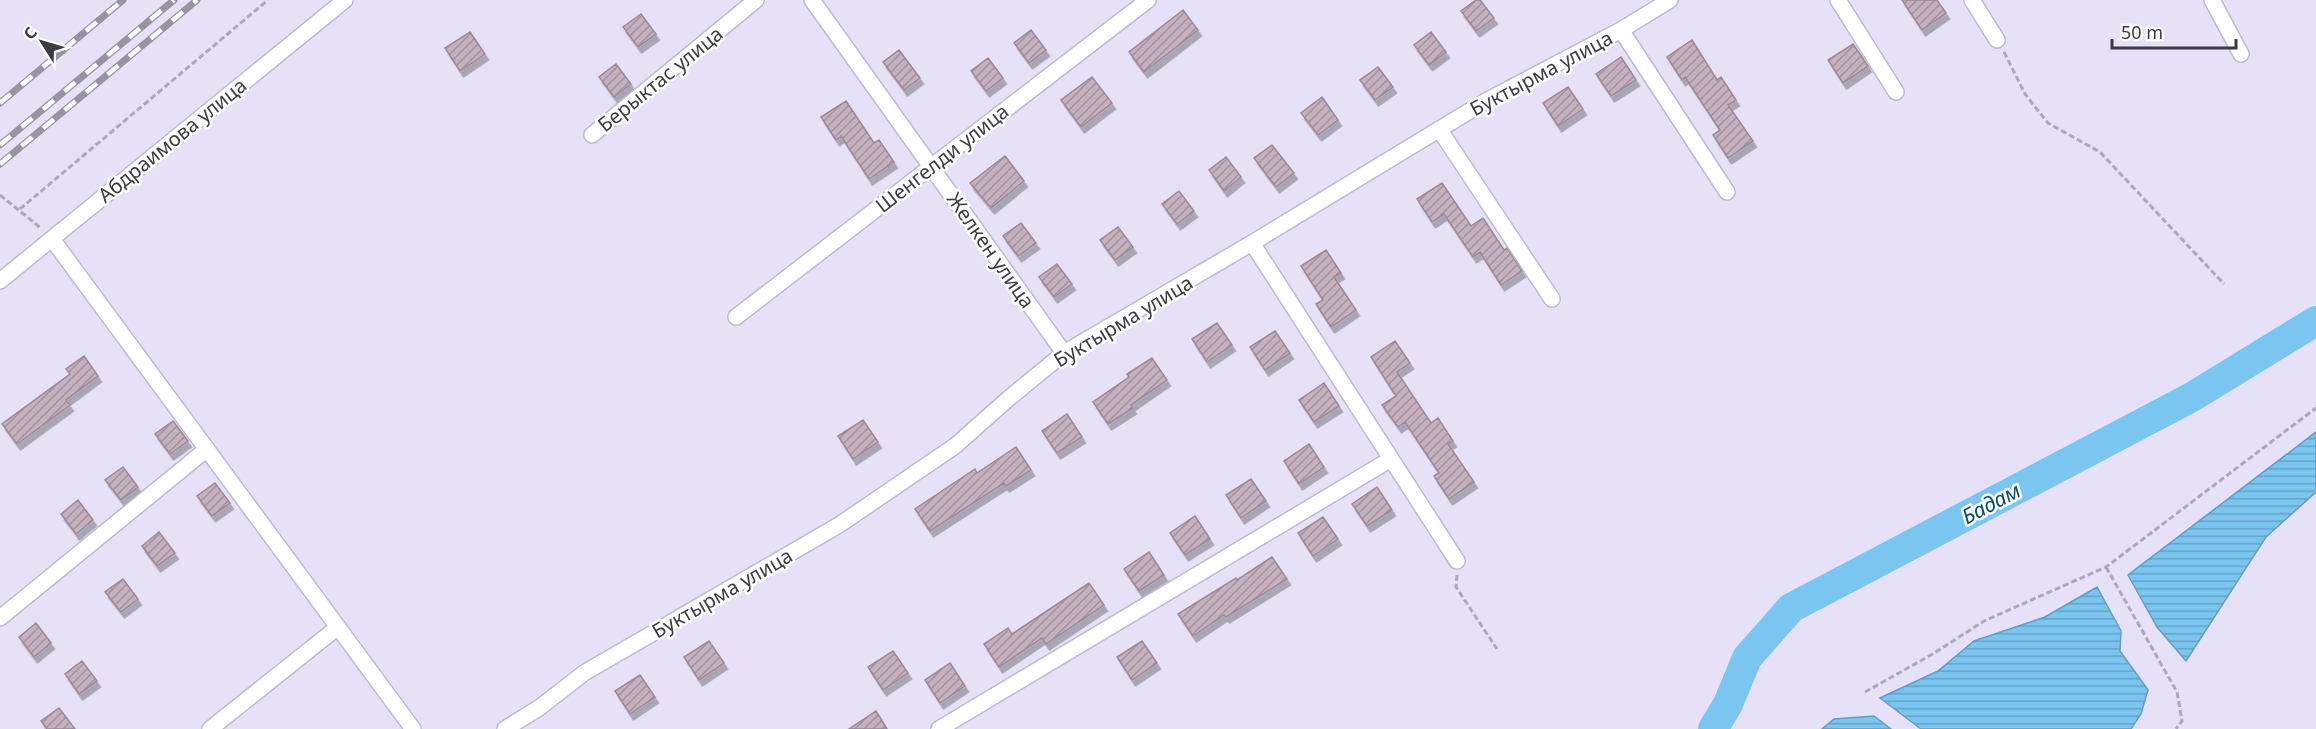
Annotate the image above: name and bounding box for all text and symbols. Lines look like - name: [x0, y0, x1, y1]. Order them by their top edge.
- north arrow: [12, 12, 72, 72]
- scale bar: [2112, 12, 2236, 50]
- street label: Берыктас улица: [592, 20, 728, 138]
- text: 50 m: [2121, 20, 2163, 44]
- text: С: [18, 22, 42, 44]
- street label: Буктырма улица: [1465, 24, 1617, 122]
- street label: Абдраимова улица: [92, 72, 252, 208]
- street label: Шенгелди улица: [870, 98, 1014, 218]
- street label: Желкен улица: [941, 187, 1041, 313]
- street label: Буктырма улица: [1048, 269, 1198, 373]
- water label: Бадам: [1957, 476, 2026, 530]
- street label: Буктырма улица: [647, 542, 797, 644]

